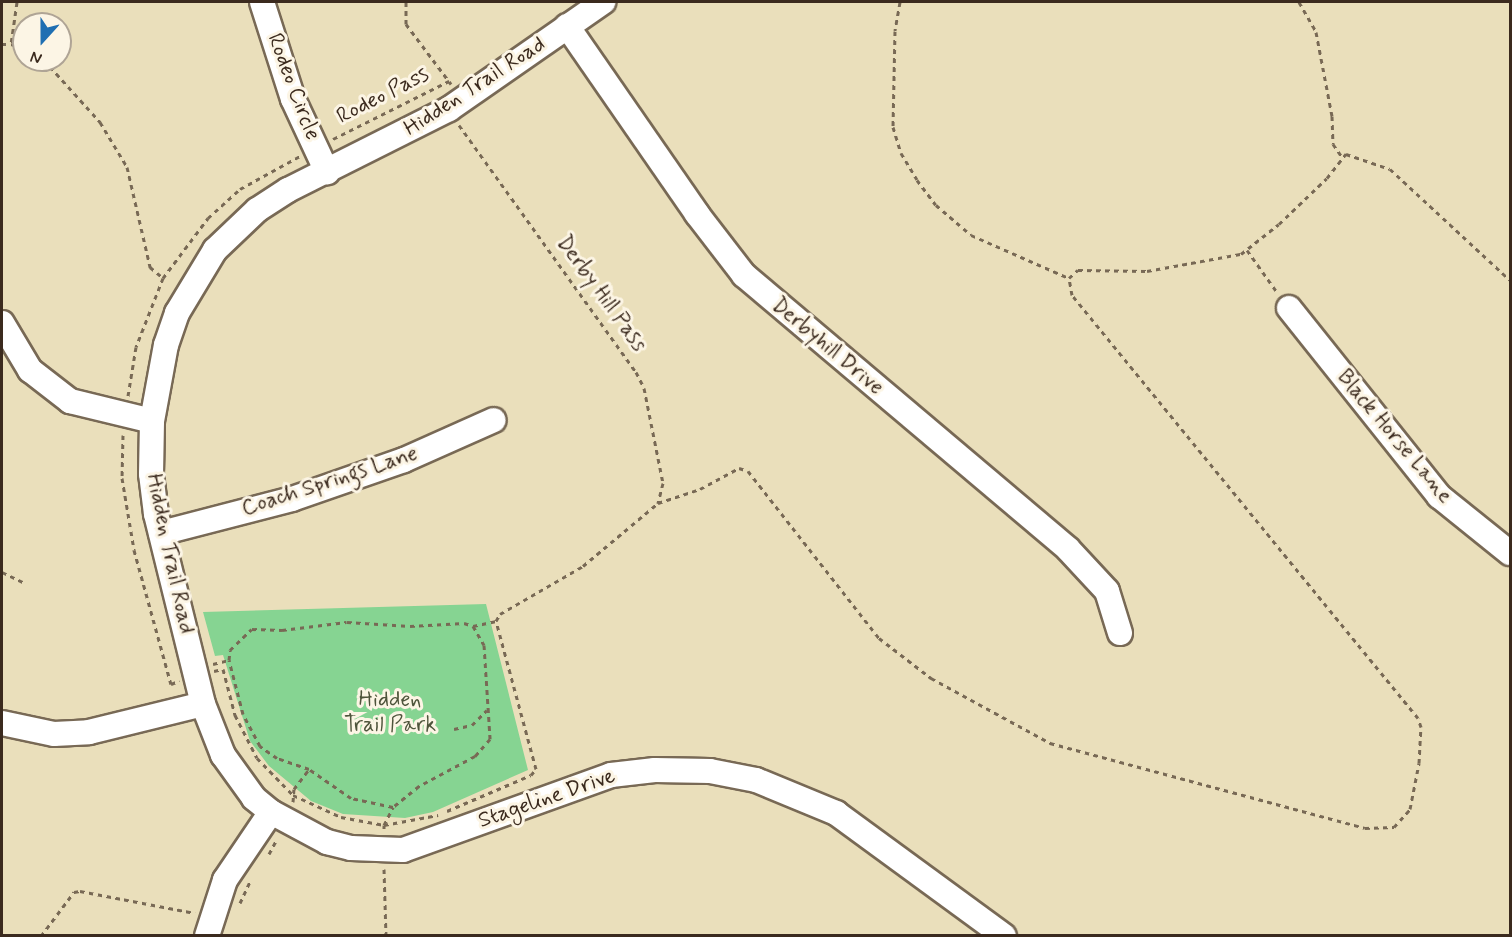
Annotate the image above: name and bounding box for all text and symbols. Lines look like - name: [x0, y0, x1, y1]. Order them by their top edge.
- north arrow: [12, 12, 72, 72]
- street label: Rodeo Circle: [261, 30, 325, 144]
- street label: Hidden Trail Road: [401, 33, 549, 141]
- text: N: [27, 46, 45, 69]
- street label: Rodeo Pass: [333, 62, 433, 130]
- street label: Derby Hill Pass: [549, 230, 653, 358]
- street label: Derbyhill Drive: [766, 293, 888, 401]
- street label: Black Horse Lane: [1332, 367, 1456, 507]
- street label: Coach Springs Lane: [239, 441, 421, 523]
- street label: Hidden Trail Road: [140, 474, 198, 634]
- park label: Hidden Trail Park: [345, 687, 435, 738]
- street label: Stageline Drive: [476, 763, 618, 835]

